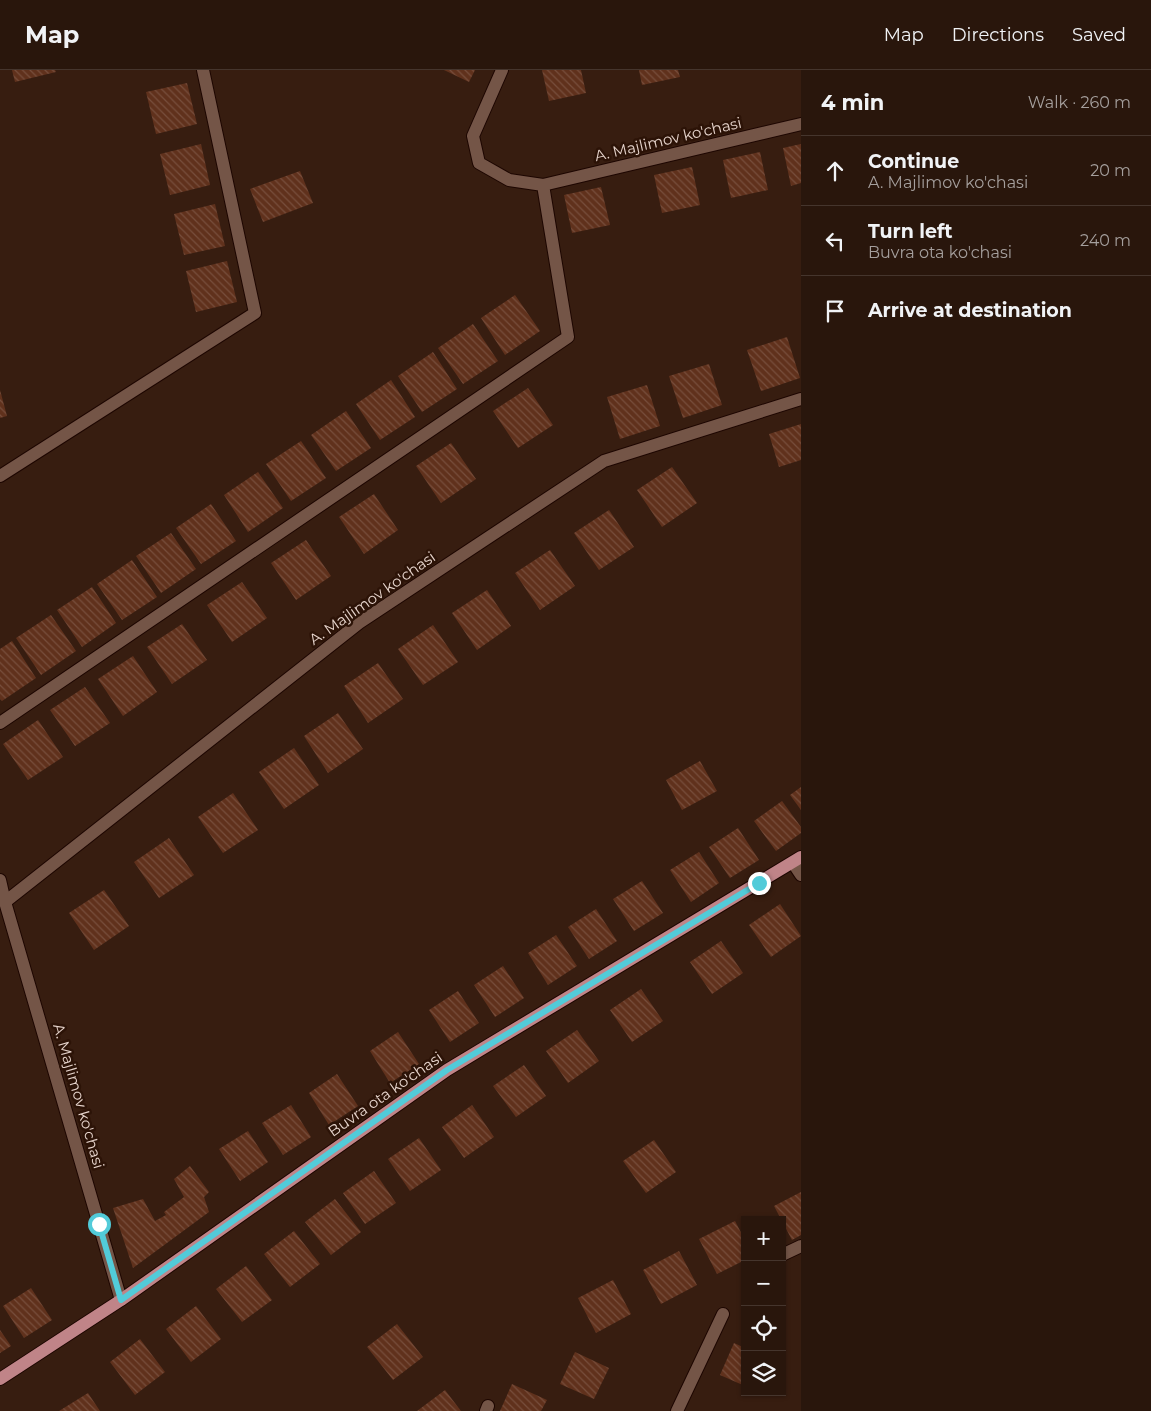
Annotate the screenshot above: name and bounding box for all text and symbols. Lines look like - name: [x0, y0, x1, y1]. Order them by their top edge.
- text: Map: [25, 20, 79, 49]
- text: Map: [884, 24, 924, 46]
- text: Directions: [952, 24, 1044, 46]
- text: Saved: [1072, 24, 1126, 46]
- text: 4 min: [821, 90, 884, 115]
- text: Walk · 260 m: [1028, 93, 1131, 112]
- street label: A. Majlimov ko'chasi: [593, 113, 743, 165]
- text: Continue: [868, 150, 959, 173]
- icon: ahead: [821, 157, 849, 185]
- text: 20 m: [1090, 161, 1131, 180]
- text: A. Majlimov ko'chasi: [868, 173, 1028, 192]
- text: Turn left: [868, 220, 953, 243]
- icon: left: [821, 227, 849, 255]
- text: 240 m: [1080, 231, 1131, 250]
- text: Buvra ota ko'chasi: [868, 243, 1012, 262]
- icon: arrive: [821, 297, 849, 325]
- text: Arrive at destination: [868, 299, 1072, 322]
- street label: A. Majlimov ko'chasi: [305, 547, 439, 649]
- route end: [748, 872, 771, 895]
- street label: A. Majlimov ko'chasi: [49, 1021, 109, 1171]
- street label: Buvra ota ko'chasi: [324, 1048, 446, 1140]
- route start: [88, 1213, 111, 1236]
- map controls: [741, 1216, 786, 1396]
- button: +: [741, 1216, 786, 1261]
- button: −: [741, 1261, 786, 1306]
- button: locate: [741, 1306, 786, 1351]
- button: layers: [741, 1351, 786, 1396]

